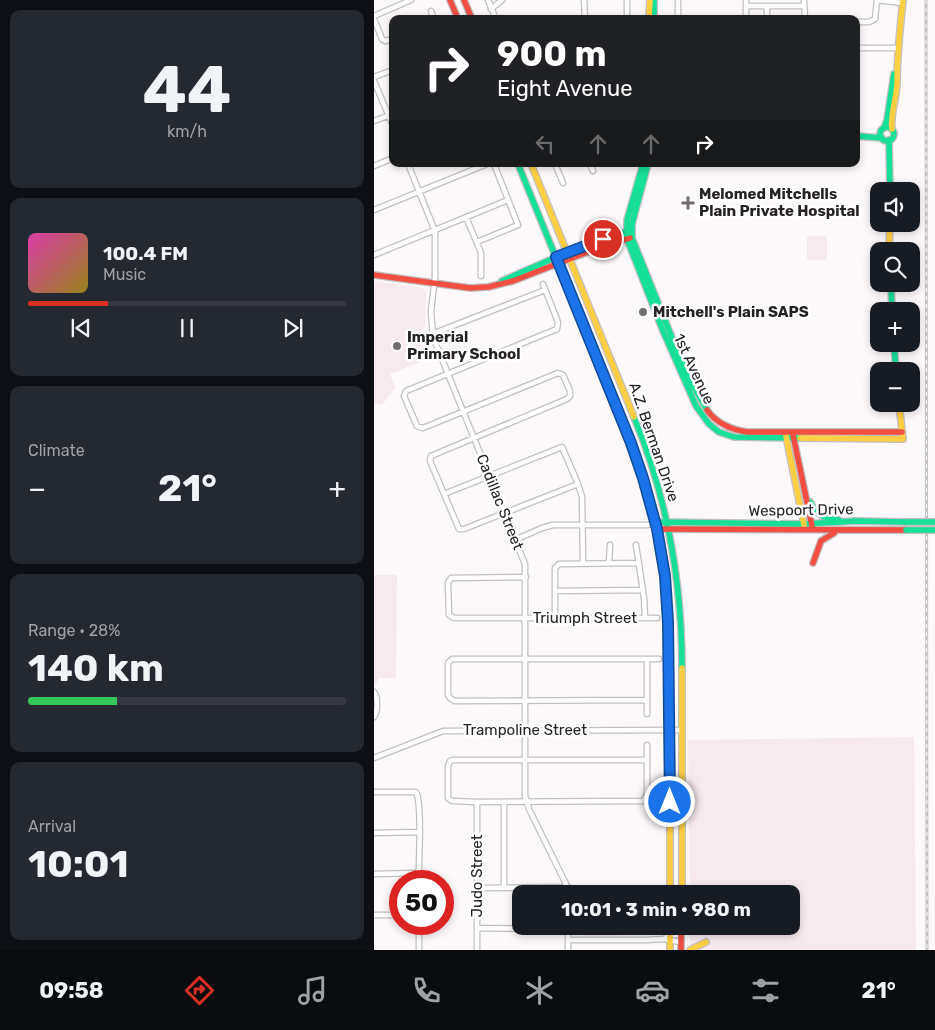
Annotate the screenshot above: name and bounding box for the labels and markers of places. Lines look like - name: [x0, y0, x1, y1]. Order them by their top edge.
- place label: Melomed Mitchells Plain Private Hospital: [699, 185, 860, 220]
- marker: Melomed Mitchells Plain Private Hospital: [681, 196, 695, 210]
- pin: [582, 218, 624, 260]
- place label: Mitchell's Plain SAPS: [653, 303, 809, 321]
- marker: Mitchell's Plain SAPS: [637, 306, 649, 318]
- place label: Imperial Primary School: [407, 328, 521, 363]
- marker: Imperial Primary School: [391, 340, 403, 352]

